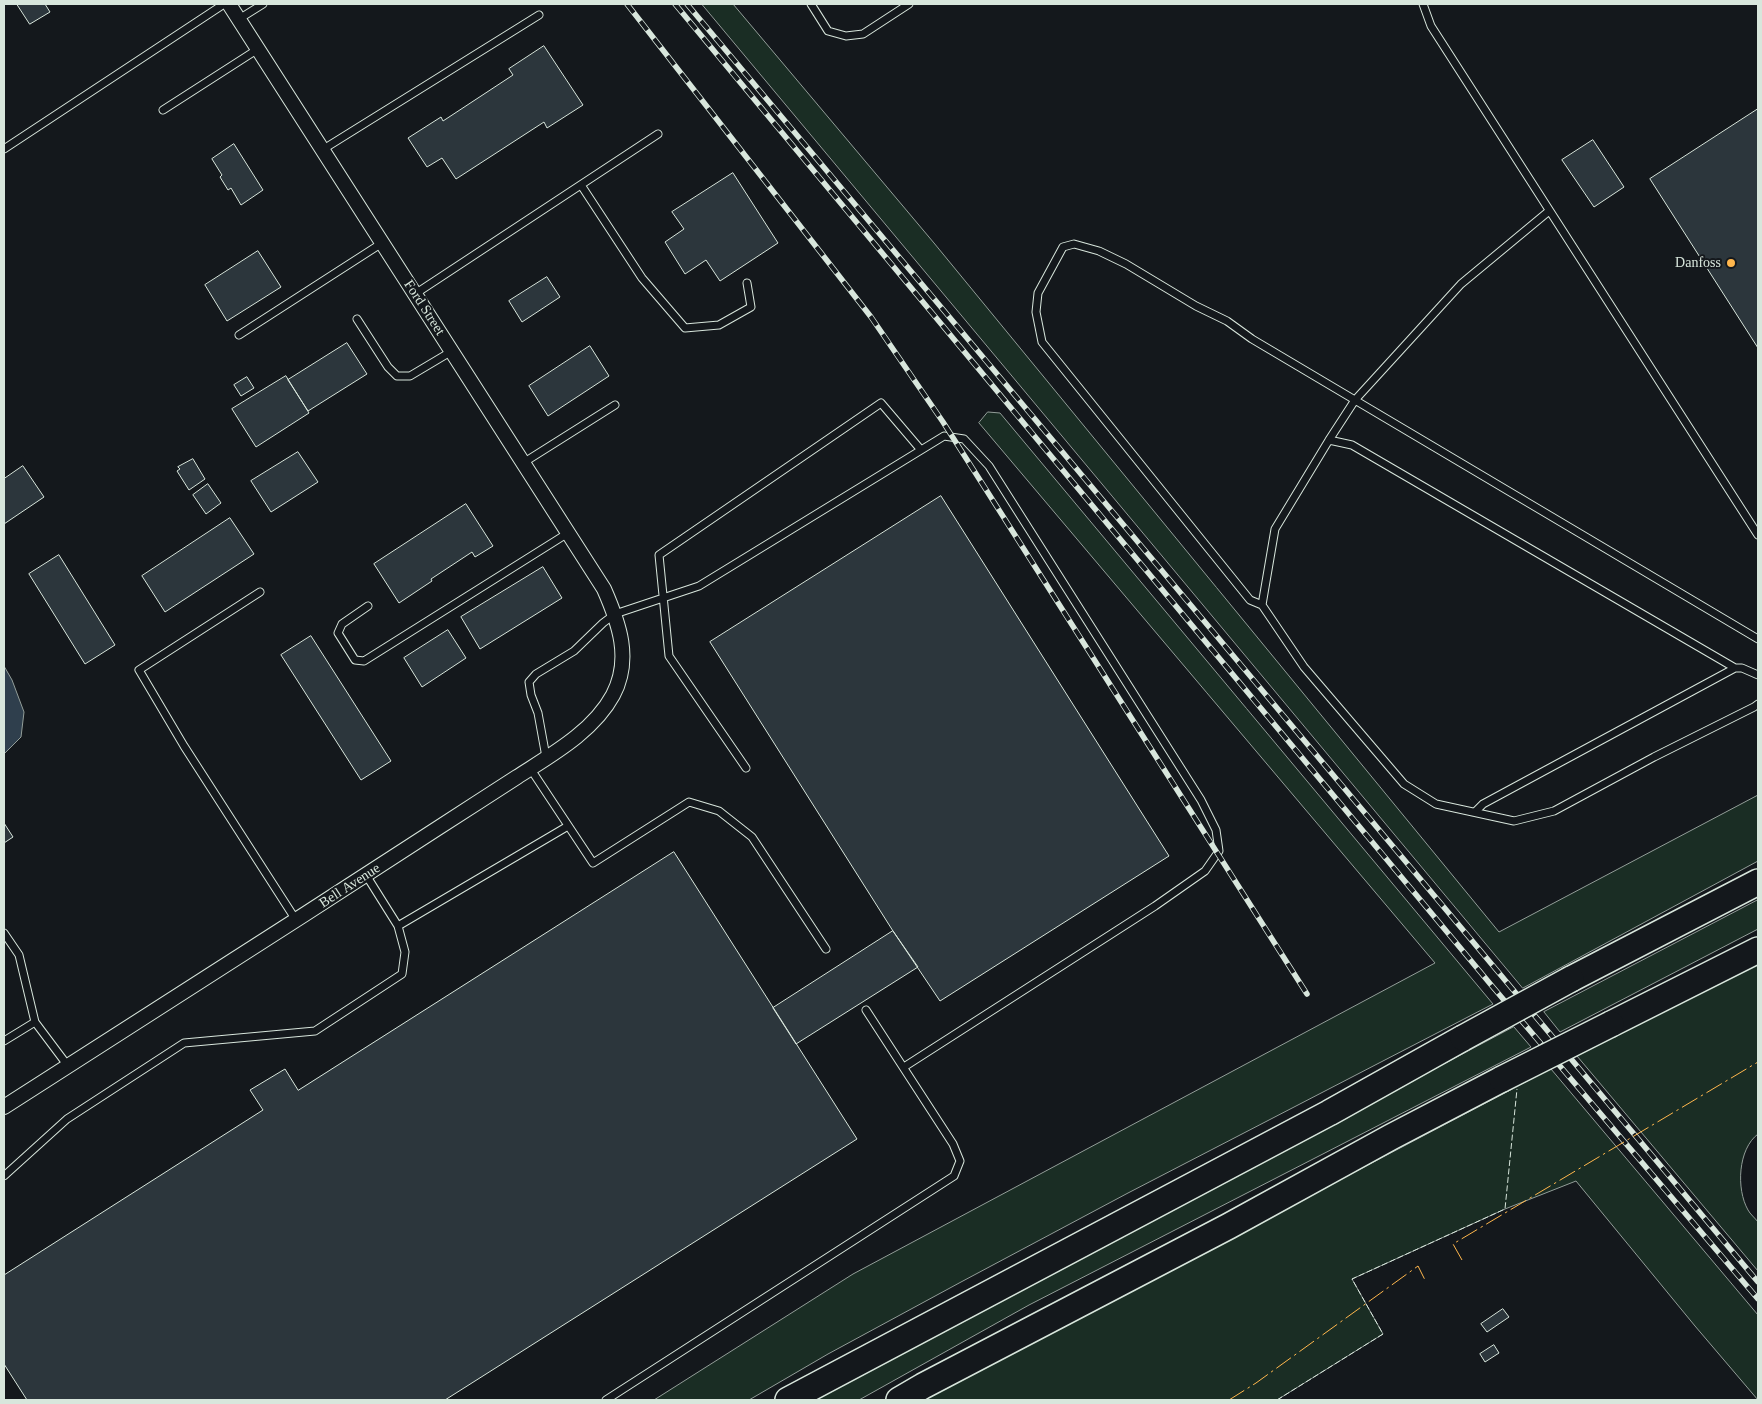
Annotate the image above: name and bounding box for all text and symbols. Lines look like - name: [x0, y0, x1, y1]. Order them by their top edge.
- place label: Danfoss: [1675, 255, 1721, 271]
- marker: Danfoss: [1725, 257, 1737, 269]
- street label: Ford Street: [400, 277, 448, 339]
- street label: Bell Avenue: [316, 860, 384, 912]

